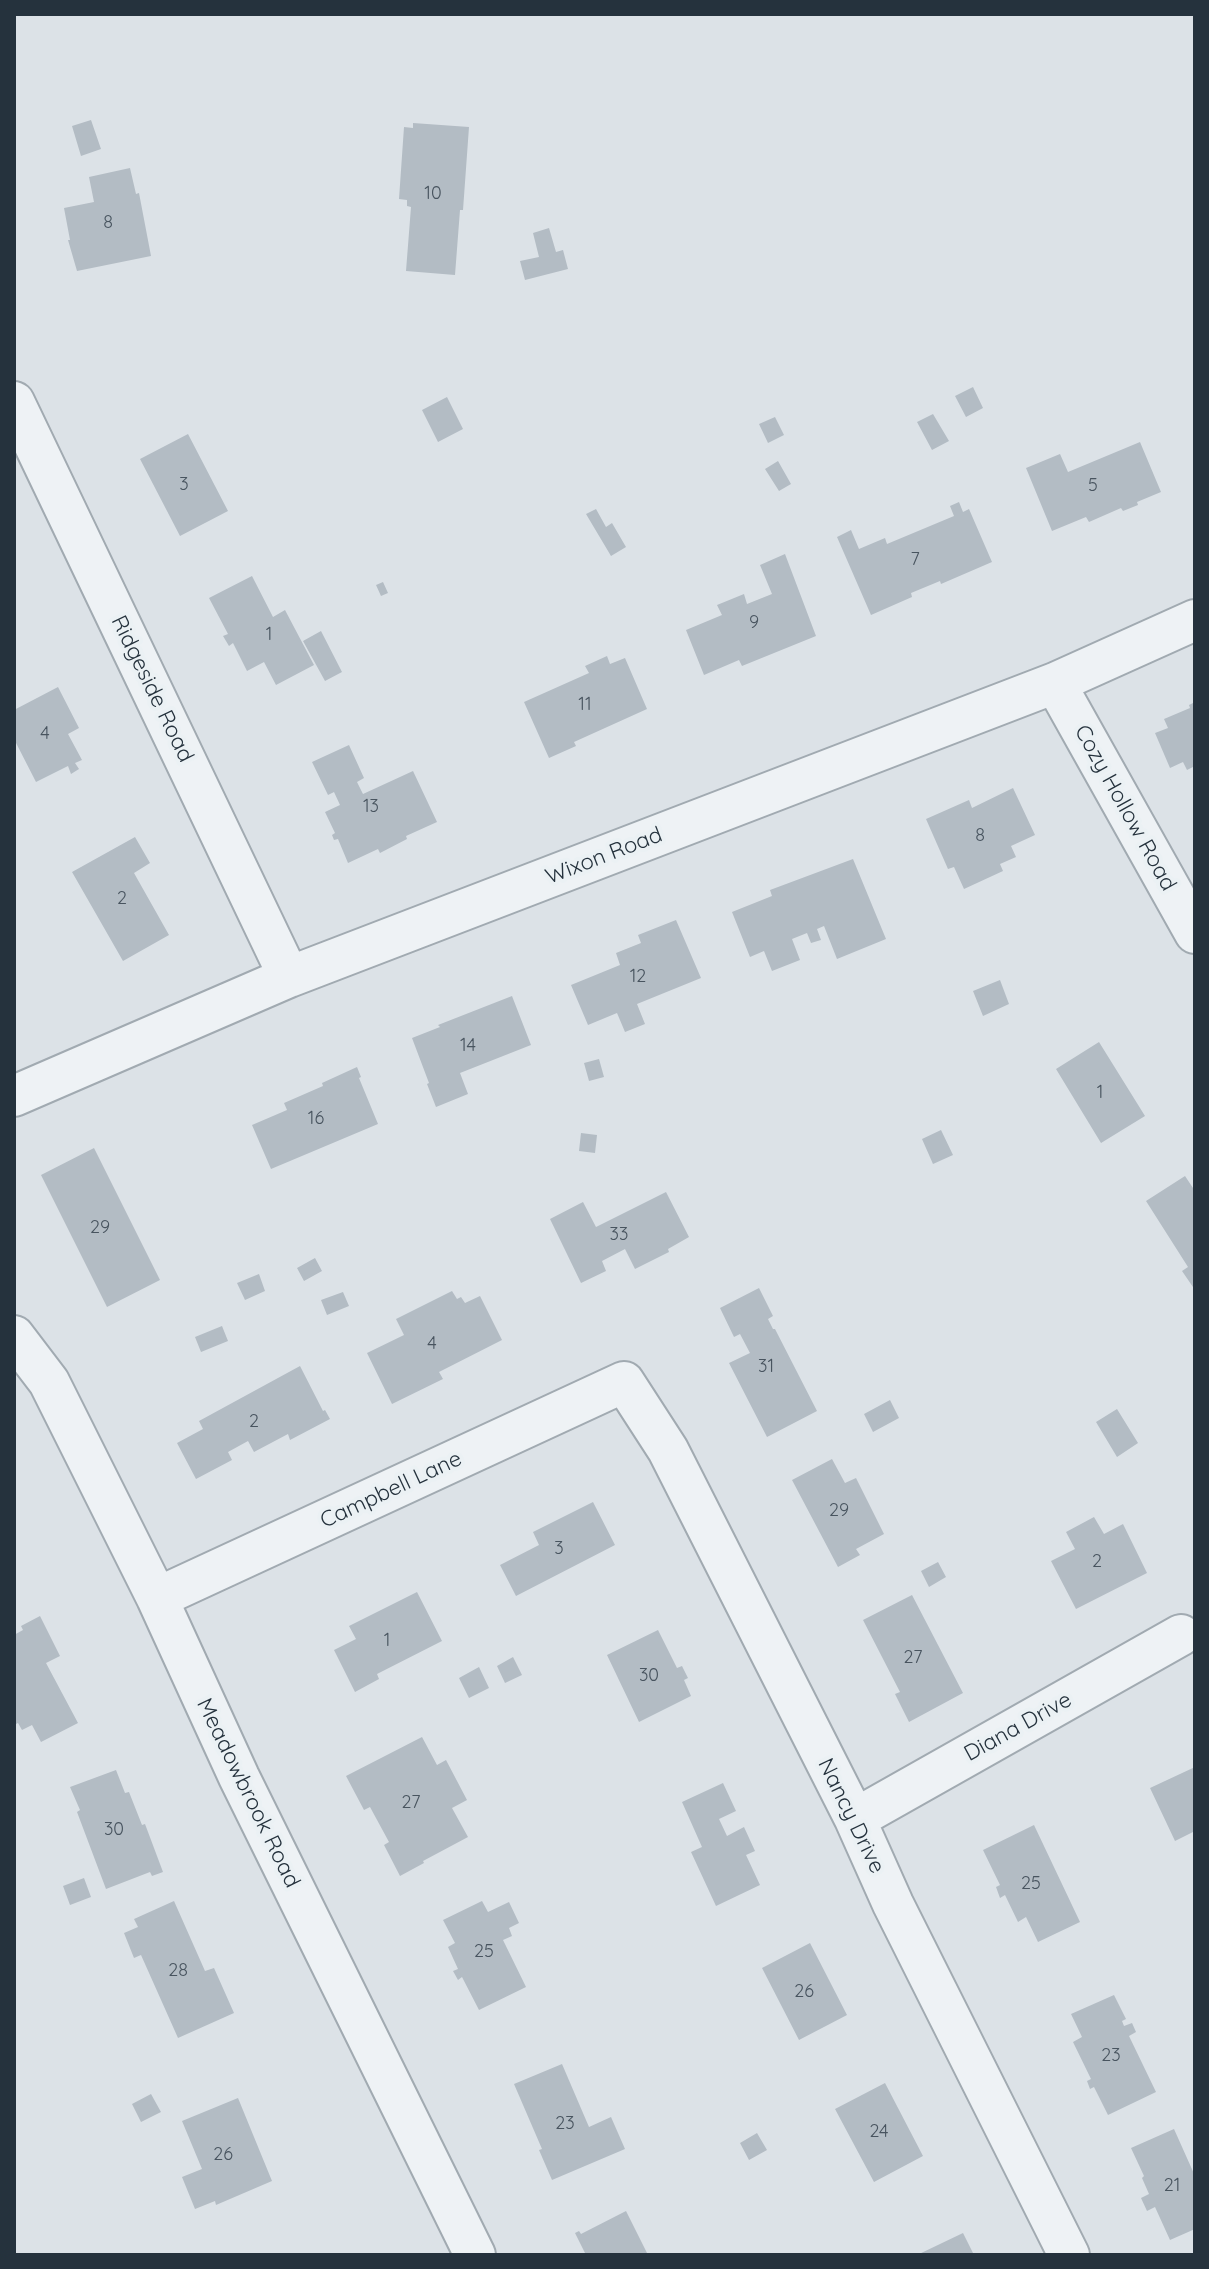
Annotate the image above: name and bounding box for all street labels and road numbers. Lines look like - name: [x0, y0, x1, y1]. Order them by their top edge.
- street label: Ridgeside Road: [105, 611, 199, 767]
- street label: Cozy Hollow Road: [1068, 720, 1182, 896]
- street label: Wixon Road: [542, 822, 666, 890]
- street label: Campbell Lane: [316, 1446, 466, 1534]
- street label: Diana Drive: [960, 1687, 1076, 1767]
- street label: Meadowbrook Road: [191, 1694, 305, 1892]
- street label: Nancy Drive: [812, 1754, 890, 1878]

